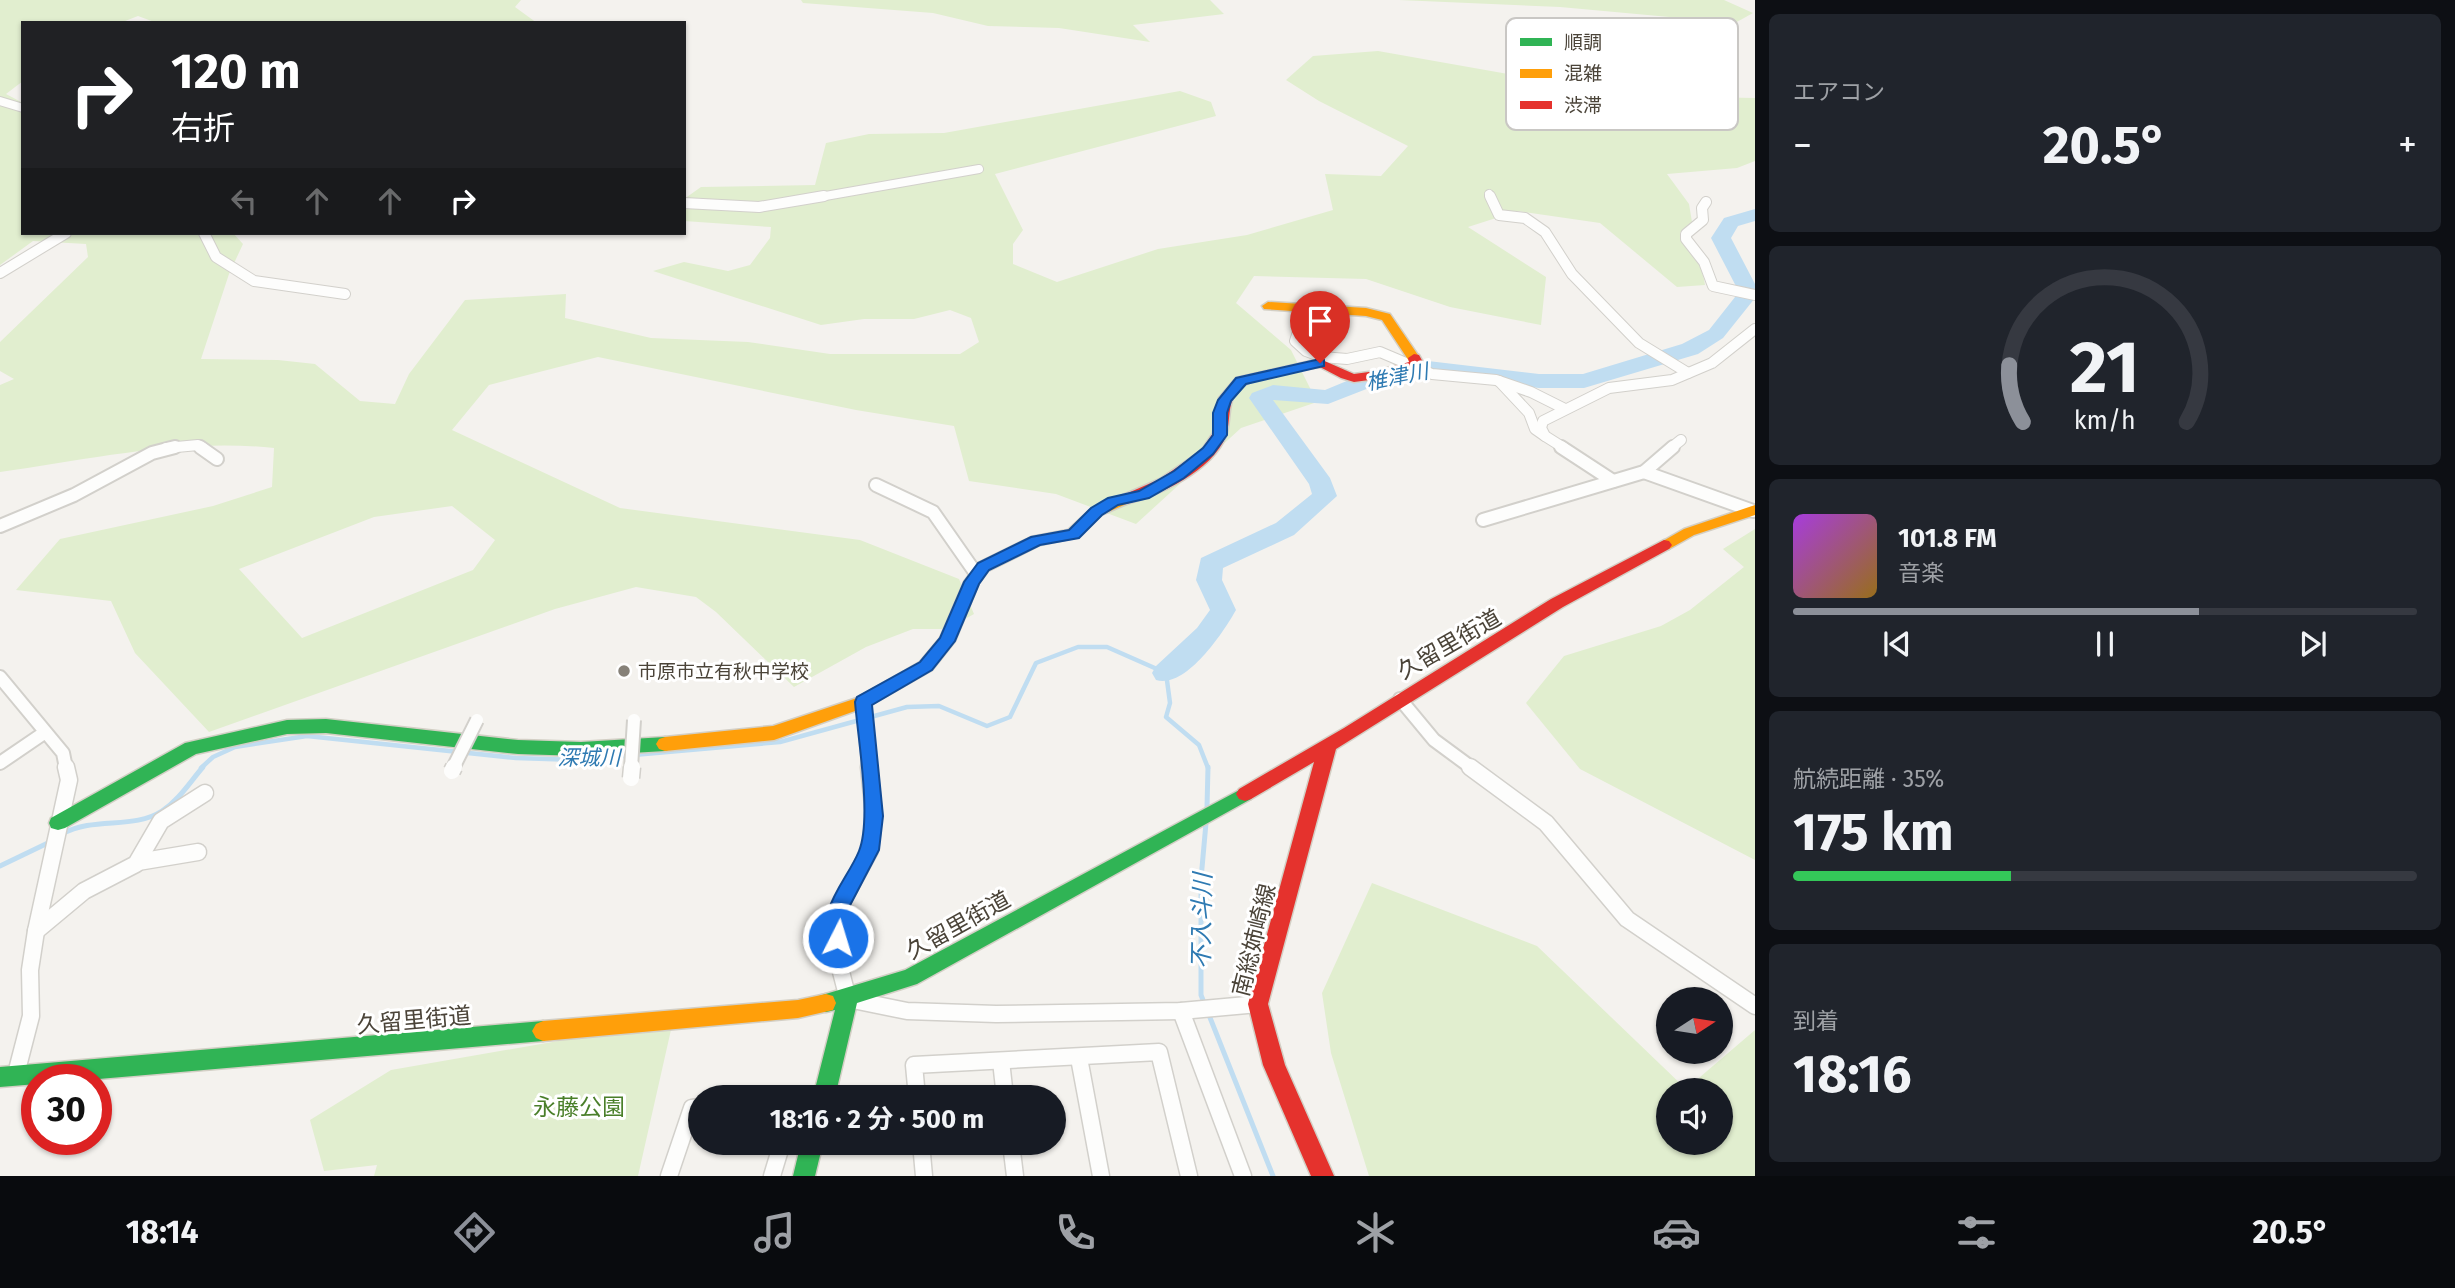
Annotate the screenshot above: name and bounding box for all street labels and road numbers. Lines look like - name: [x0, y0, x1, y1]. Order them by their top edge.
- street label: 久留里街道: [1392, 603, 1506, 685]
- street label: 南総姉崎線: [1227, 881, 1281, 999]
- street label: 久留里街道: [901, 885, 1015, 965]
- street label: 久留里街道: [355, 1001, 473, 1039]

